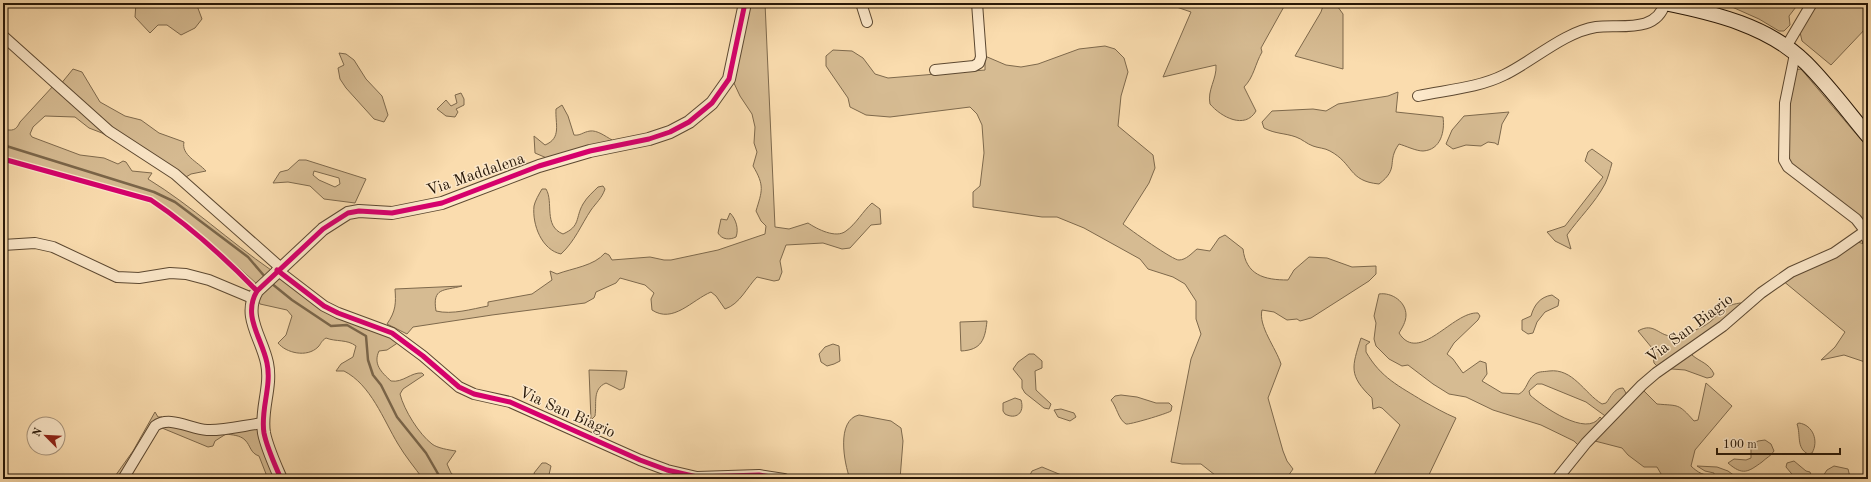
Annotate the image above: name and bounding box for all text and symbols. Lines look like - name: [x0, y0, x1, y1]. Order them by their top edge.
- street label: Via Maddalena: [425, 151, 527, 199]
- street label: Via San Biagio: [1644, 291, 1736, 367]
- street label: Via San Biagio: [516, 385, 618, 441]
- north arrow: [26, 416, 66, 456]
- text: N: [32, 426, 45, 439]
- scale bar: [1717, 430, 1840, 456]
- text: 100 m: [1723, 439, 1757, 451]

